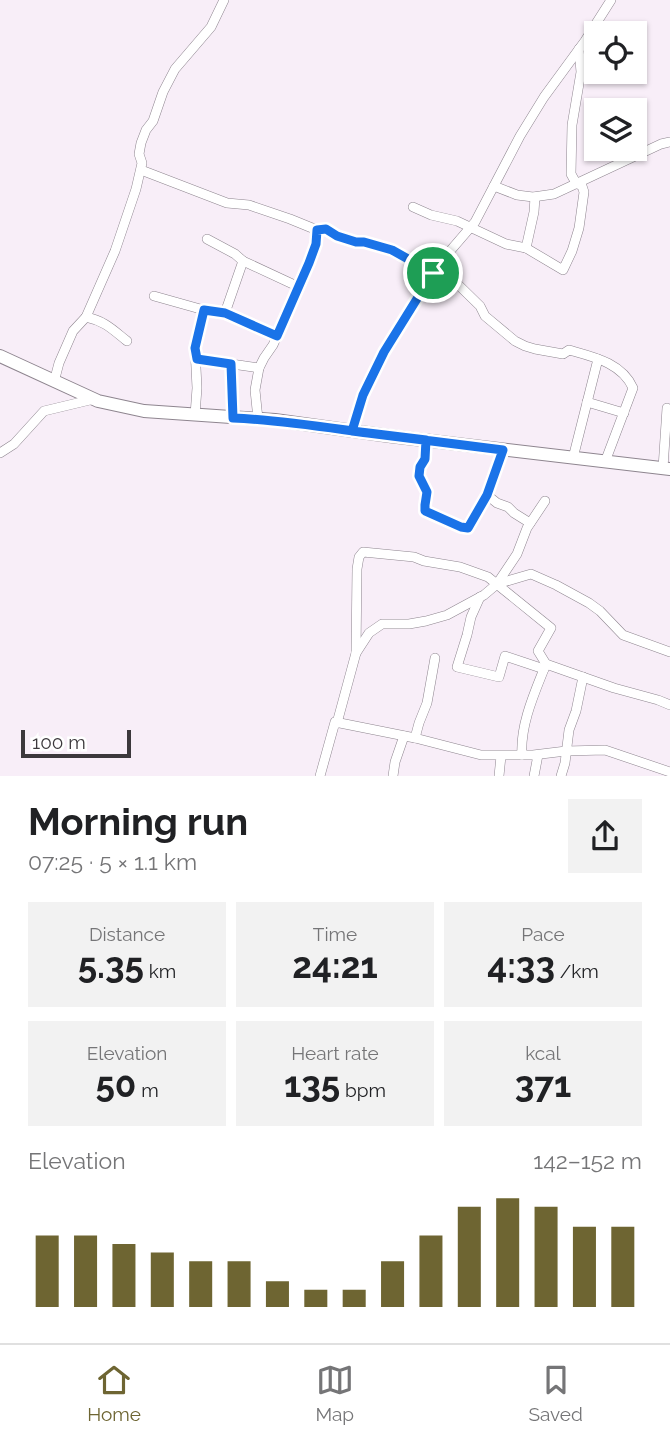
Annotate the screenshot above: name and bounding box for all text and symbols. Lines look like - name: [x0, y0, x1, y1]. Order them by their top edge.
- map controls: [584, 21, 647, 161]
- button: locate: [584, 21, 647, 84]
- button: layers: [584, 98, 647, 161]
- pin: [403, 243, 463, 303]
- icon: arrive: [414, 254, 452, 292]
- scale bar: [21, 727, 131, 759]
- text: 100 m: [32, 731, 86, 753]
- text: Morning run: [28, 799, 248, 844]
- button: share: [568, 799, 642, 873]
- text: 07:25 · 5 × 1.1 km: [28, 848, 197, 875]
- text: Distance: [89, 923, 165, 945]
- text: Time: [313, 923, 357, 945]
- text: Pace: [521, 923, 565, 945]
- text: 5.35: [78, 945, 144, 986]
- text: 24:21: [292, 945, 378, 986]
- text: 4:33: [487, 945, 555, 986]
- text: km: [144, 960, 176, 982]
- text: /km: [555, 960, 599, 982]
- text: Elevation: [87, 1042, 167, 1064]
- text: Heart rate: [291, 1042, 379, 1064]
- text: kcal: [525, 1042, 561, 1064]
- text: 50: [95, 1064, 136, 1105]
- text: 135: [284, 1064, 340, 1105]
- text: 371: [515, 1064, 571, 1105]
- text: m: [136, 1079, 159, 1101]
- text: bpm: [340, 1079, 386, 1101]
- text: Elevation: [28, 1147, 126, 1174]
- text: 142–152 m: [533, 1147, 642, 1174]
- tab: Home: [87, 1361, 141, 1425]
- tab: Map: [315, 1361, 354, 1425]
- tab: Saved: [528, 1361, 583, 1425]

